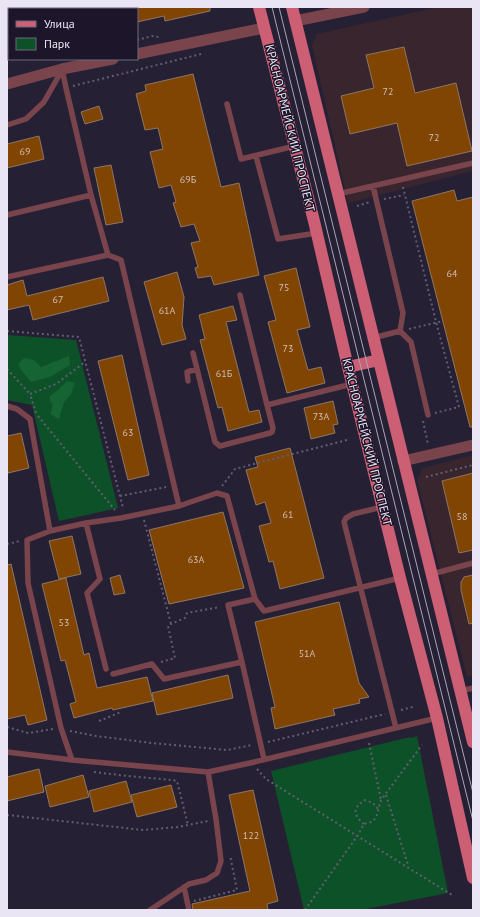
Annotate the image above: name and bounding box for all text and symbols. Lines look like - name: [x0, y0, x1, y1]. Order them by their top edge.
- legend: [8, 8, 138, 60]
- text: Улица: [44, 16, 75, 31]
- text: Парк: [44, 36, 70, 51]
- street label: КРАСНОАРМЕЙСКИЙ ПРОСПЕКТ: [262, 43, 319, 213]
- house number: 72: [383, 85, 393, 98]
- house number: 72: [429, 131, 439, 144]
- house number: 69: [20, 145, 30, 158]
- house number: 69Б: [180, 173, 197, 186]
- house number: 64: [447, 267, 458, 280]
- house number: 75: [279, 281, 289, 294]
- house number: 67: [53, 293, 63, 306]
- house number: 61А: [159, 304, 176, 317]
- house number: 73: [283, 342, 293, 355]
- street label: КРАСНОАРМЕЙСКИЙ ПРОСПЕКТ: [339, 357, 396, 527]
- house number: 61Б: [216, 367, 233, 380]
- house number: 73А: [313, 410, 330, 423]
- house number: 63: [123, 426, 133, 439]
- house number: 61: [283, 508, 293, 521]
- house number: 58: [457, 510, 467, 523]
- house number: 63А: [188, 553, 205, 566]
- house number: 53: [59, 616, 69, 629]
- house number: 51А: [299, 647, 316, 660]
- house number: 122: [243, 829, 259, 842]

